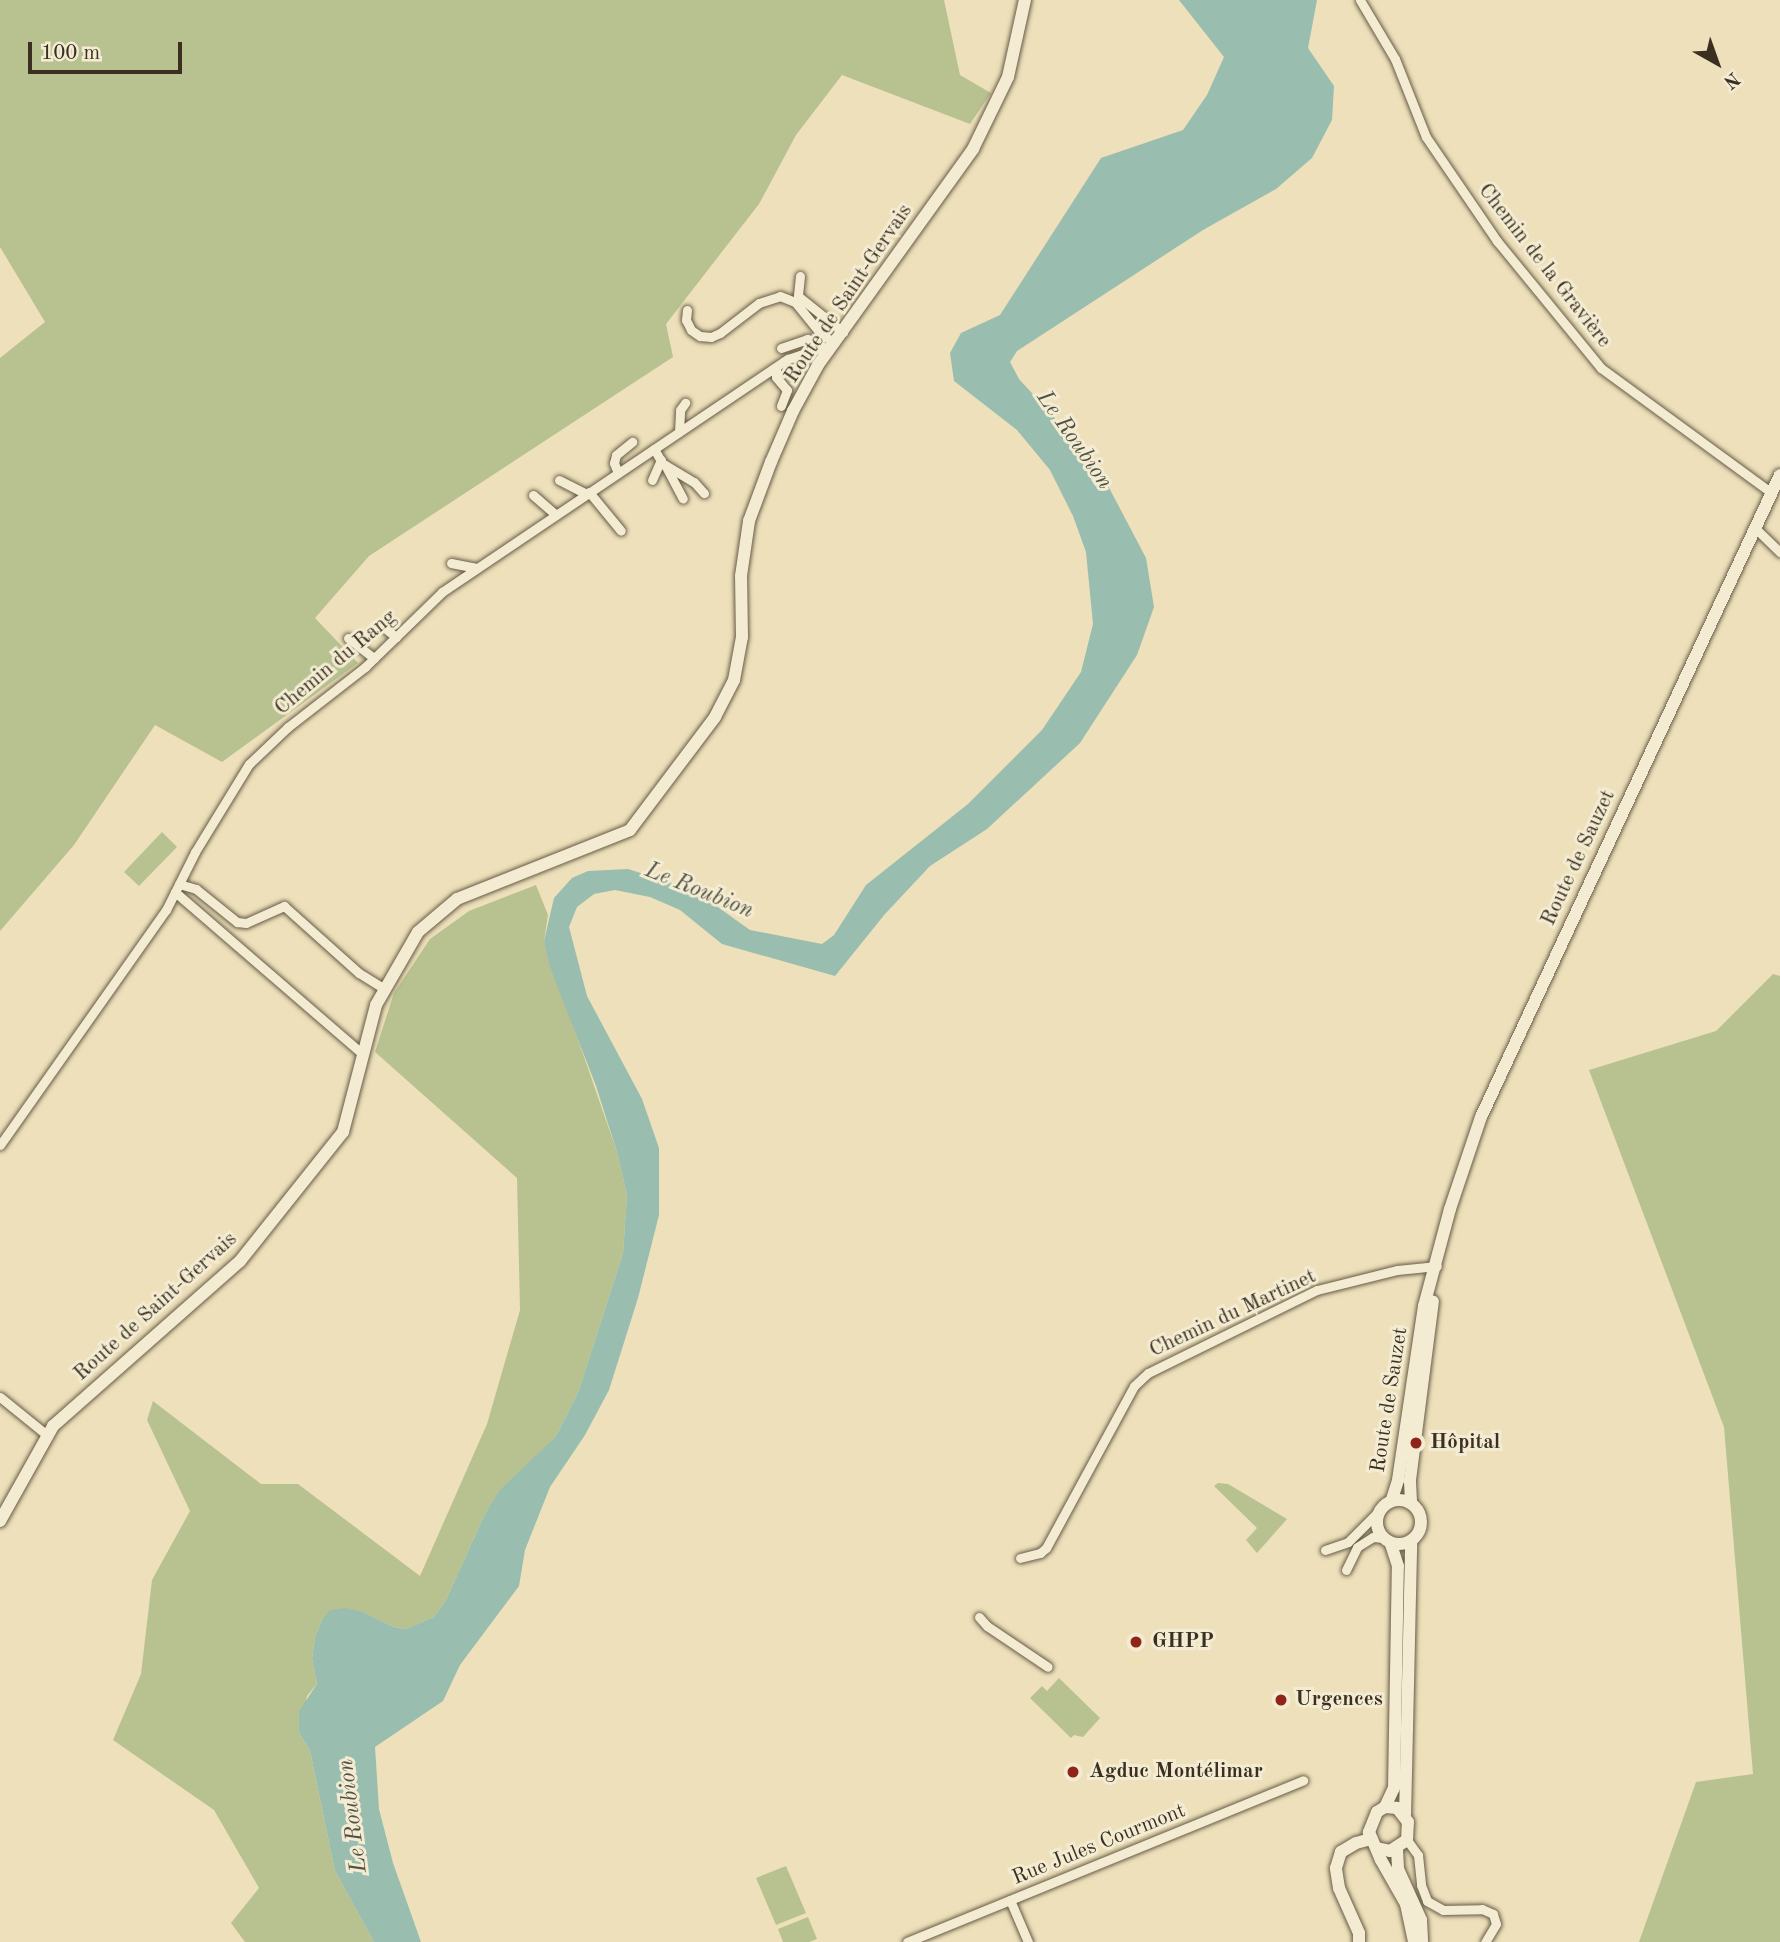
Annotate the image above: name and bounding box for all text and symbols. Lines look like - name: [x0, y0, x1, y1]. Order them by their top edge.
- scale bar: [32, 28, 186, 72]
- north arrow: [1682, 28, 1752, 98]
- text: 100 m: [41, 43, 100, 64]
- text: N: [1719, 68, 1742, 91]
- street label: Chemin de la Gravière: [1472, 179, 1616, 353]
- street label: Route de Saint-Gervais: [780, 200, 918, 388]
- water label: Le Roubion: [1030, 385, 1118, 495]
- street label: Chemin du Rang: [270, 605, 402, 721]
- street label: Route de Sauzet: [1537, 786, 1621, 930]
- water label: Le Roubion: [641, 857, 757, 925]
- street label: Route de Saint-Gervais: [69, 1227, 243, 1387]
- street label: Chemin du Martinet: [1146, 1264, 1320, 1364]
- street label: Route de Sauzet: [1366, 1325, 1414, 1475]
- place label: Hôpital: [1430, 1430, 1500, 1456]
- marker: Hôpital: [1408, 1435, 1424, 1451]
- place label: GHPP: [1152, 1629, 1214, 1655]
- marker: GHPP: [1126, 1632, 1146, 1652]
- place label: Urgences: [1295, 1687, 1383, 1713]
- marker: Urgences: [1273, 1692, 1289, 1708]
- water label: Le Roubion: [332, 1758, 374, 1874]
- place label: Agduc Montélimar: [1089, 1759, 1263, 1785]
- marker: Agduc Montélimar: [1063, 1762, 1083, 1782]
- street label: Rue Jules Courmont: [1009, 1799, 1189, 1891]

